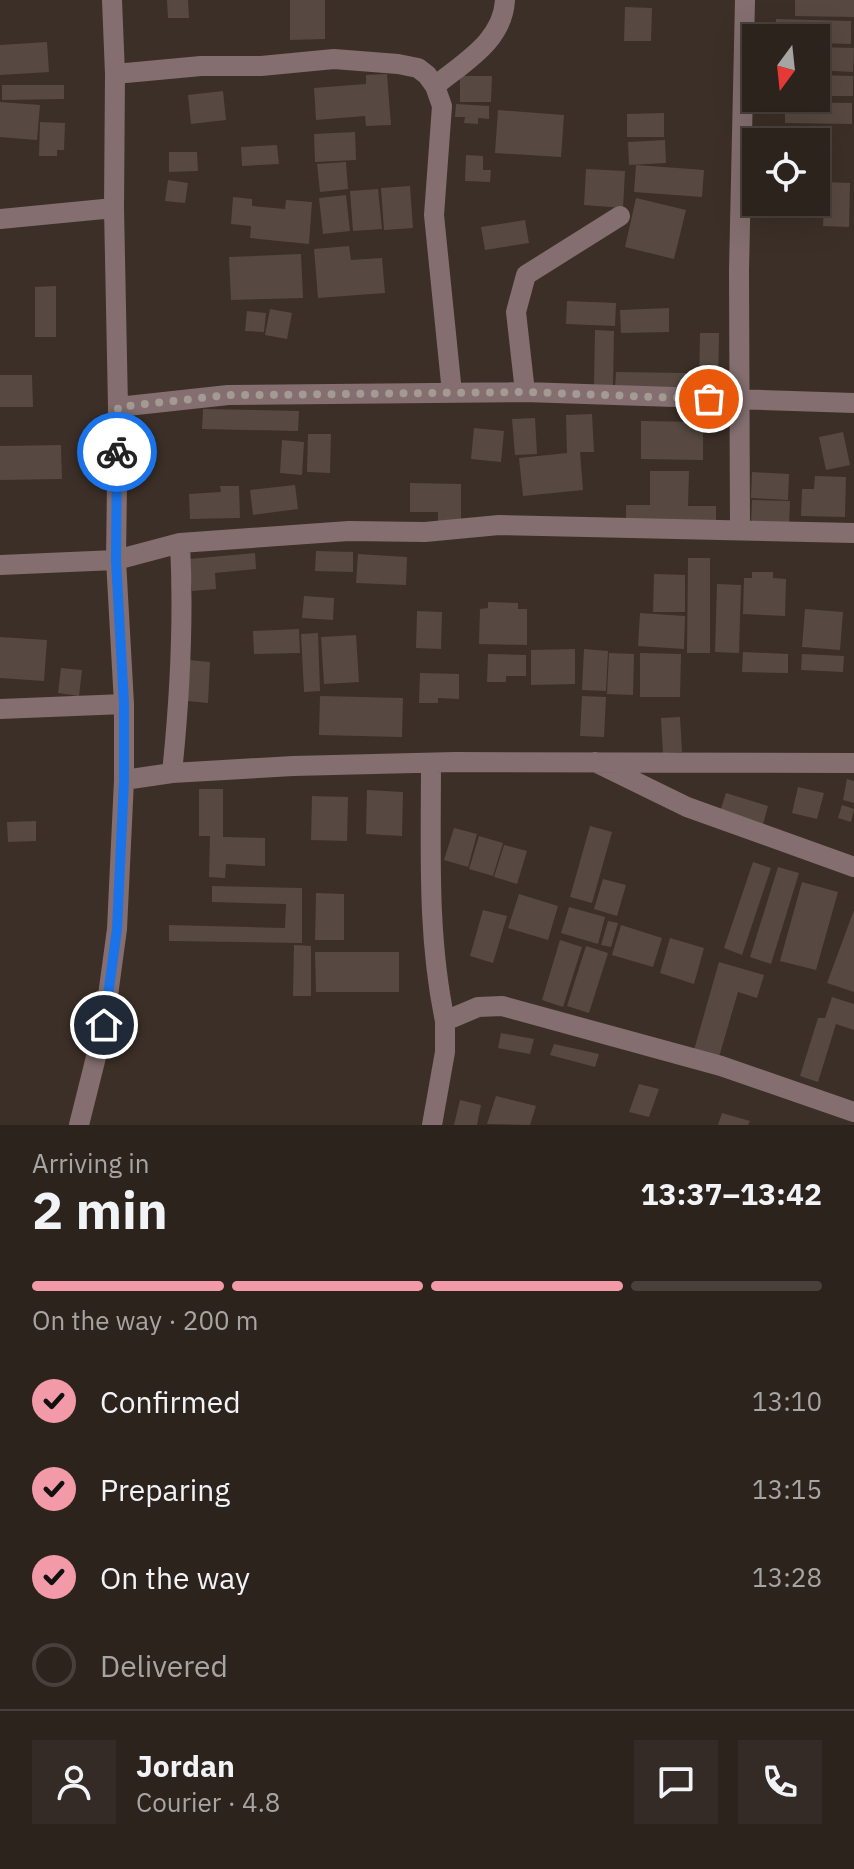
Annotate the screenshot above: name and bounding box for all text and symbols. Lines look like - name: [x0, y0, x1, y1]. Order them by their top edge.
- north arrow: [742, 24, 830, 112]
- map controls: [742, 24, 830, 216]
- button: locate: [742, 128, 830, 216]
- pin: [675, 365, 743, 433]
- icon: bag: [687, 377, 731, 421]
- courier: [77, 412, 157, 492]
- icon: bike: [95, 430, 139, 474]
- pin: [70, 991, 138, 1059]
- icon: home: [82, 1003, 126, 1047]
- text: Arriving in: [32, 1146, 149, 1180]
- text: 13:37–13:42: [641, 1174, 822, 1213]
- text: 2 min: [32, 1176, 168, 1243]
- text: On the way · 200 m: [32, 1303, 258, 1337]
- icon: check: [32, 1379, 76, 1423]
- text: Confirmed: [100, 1382, 241, 1421]
- text: 13:10: [752, 1384, 822, 1418]
- icon: check: [32, 1467, 76, 1511]
- text: Preparing: [100, 1470, 230, 1509]
- text: 13:15: [752, 1472, 822, 1506]
- icon: check: [32, 1555, 76, 1599]
- text: On the way: [100, 1558, 250, 1597]
- text: 13:28: [752, 1560, 822, 1594]
- text: Delivered: [100, 1646, 228, 1685]
- button: person: [32, 1740, 116, 1824]
- button: chat: [634, 1740, 718, 1824]
- button: phone: [738, 1740, 822, 1824]
- text: Jordan: [136, 1746, 235, 1785]
- text: Courier · 4.8: [136, 1785, 280, 1819]

